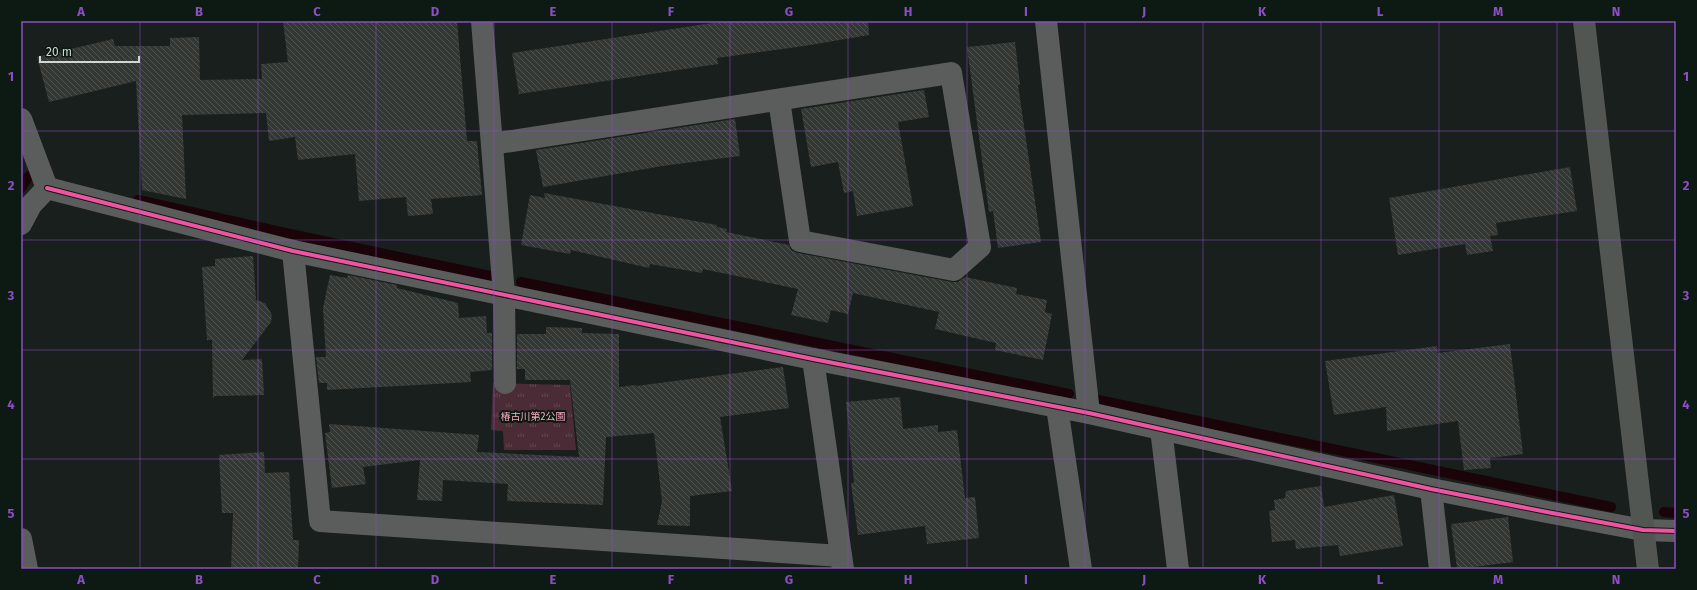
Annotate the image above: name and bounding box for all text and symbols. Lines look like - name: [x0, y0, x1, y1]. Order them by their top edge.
- text: A: [76, 4, 85, 19]
- text: B: [195, 4, 203, 19]
- text: C: [313, 4, 321, 19]
- text: D: [431, 4, 440, 19]
- text: E: [550, 4, 557, 19]
- text: F: [668, 4, 675, 19]
- text: G: [785, 4, 793, 19]
- text: H: [904, 4, 912, 19]
- text: I: [1024, 4, 1028, 19]
- text: J: [1141, 4, 1146, 19]
- text: K: [1258, 4, 1267, 19]
- text: L: [1377, 4, 1384, 19]
- text: M: [1493, 4, 1503, 19]
- text: N: [1612, 4, 1620, 19]
- scale bar: [40, 38, 139, 64]
- text: 20 m: [46, 45, 72, 59]
- text: 1: [8, 69, 14, 84]
- text: 1: [1683, 69, 1689, 84]
- text: 2: [8, 178, 15, 193]
- text: 2: [1683, 178, 1690, 193]
- text: 3: [7, 288, 15, 303]
- text: 3: [1682, 288, 1690, 303]
- text: 4: [7, 397, 15, 412]
- text: 4: [1682, 397, 1690, 412]
- park label: 椿古川第2公園: [501, 411, 565, 423]
- text: 5: [8, 506, 15, 521]
- text: 5: [1683, 506, 1690, 521]
- text: A: [76, 572, 85, 587]
- text: B: [195, 572, 203, 587]
- text: C: [313, 572, 321, 587]
- text: D: [431, 572, 440, 587]
- text: E: [550, 572, 557, 587]
- text: F: [668, 572, 675, 587]
- text: G: [785, 572, 793, 587]
- text: H: [904, 572, 912, 587]
- text: I: [1024, 572, 1028, 587]
- text: J: [1141, 572, 1146, 587]
- text: K: [1258, 572, 1267, 587]
- text: L: [1377, 572, 1384, 587]
- text: M: [1493, 572, 1503, 587]
- text: N: [1612, 572, 1620, 587]

